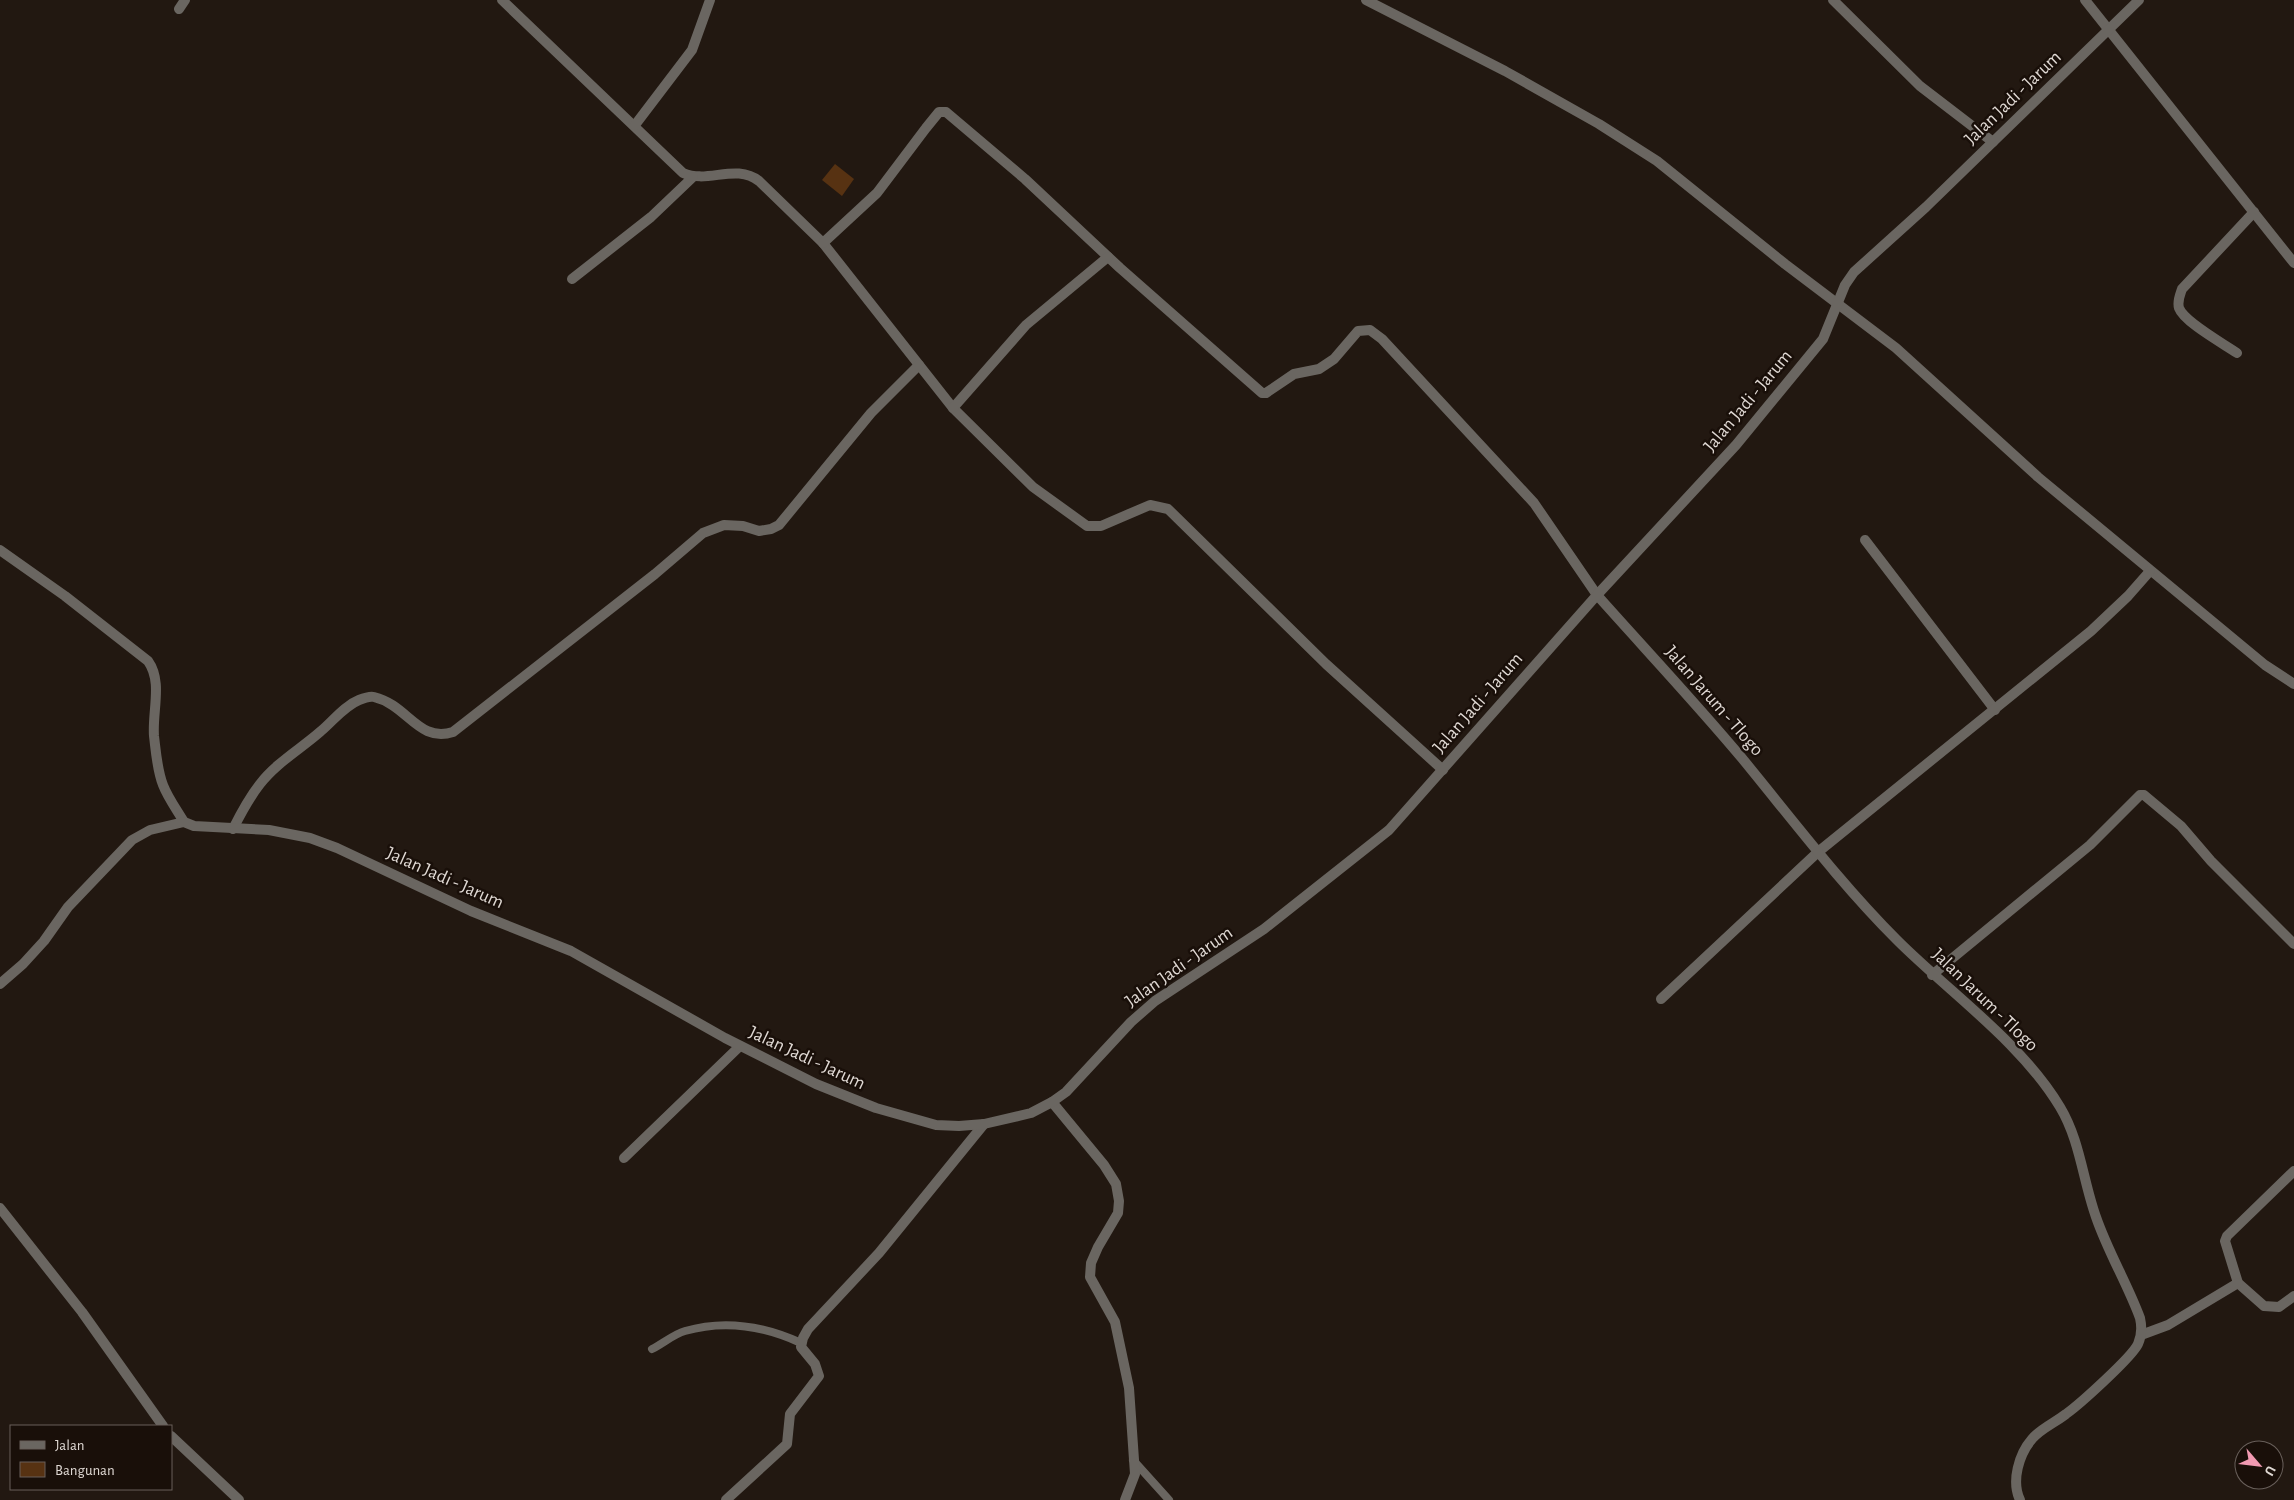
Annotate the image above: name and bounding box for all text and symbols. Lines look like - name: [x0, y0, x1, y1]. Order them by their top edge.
- street label: Jalan Jadi - Jarum: [1961, 47, 2065, 149]
- street label: Jalan Jadi - Jarum: [1700, 347, 1796, 455]
- street label: Jalan Jarum - Tlogo: [1661, 642, 1767, 760]
- street label: Jalan Jadi - Jarum: [1429, 649, 1527, 757]
- street label: Jalan Jadi - Jarum: [383, 844, 507, 912]
- street label: Jalan Jadi - Jarum: [1122, 923, 1236, 1011]
- street label: Jalan Jarum - Tlogo: [1928, 945, 2042, 1055]
- street label: Jalan Jadi - Jarum: [746, 1023, 868, 1093]
- legend: [10, 1425, 172, 1490]
- text: Jalan: [55, 1438, 85, 1453]
- north arrow: [2234, 1440, 2284, 1490]
- text: Bangunan: [55, 1463, 115, 1478]
- text: U: [2261, 1463, 2278, 1478]

